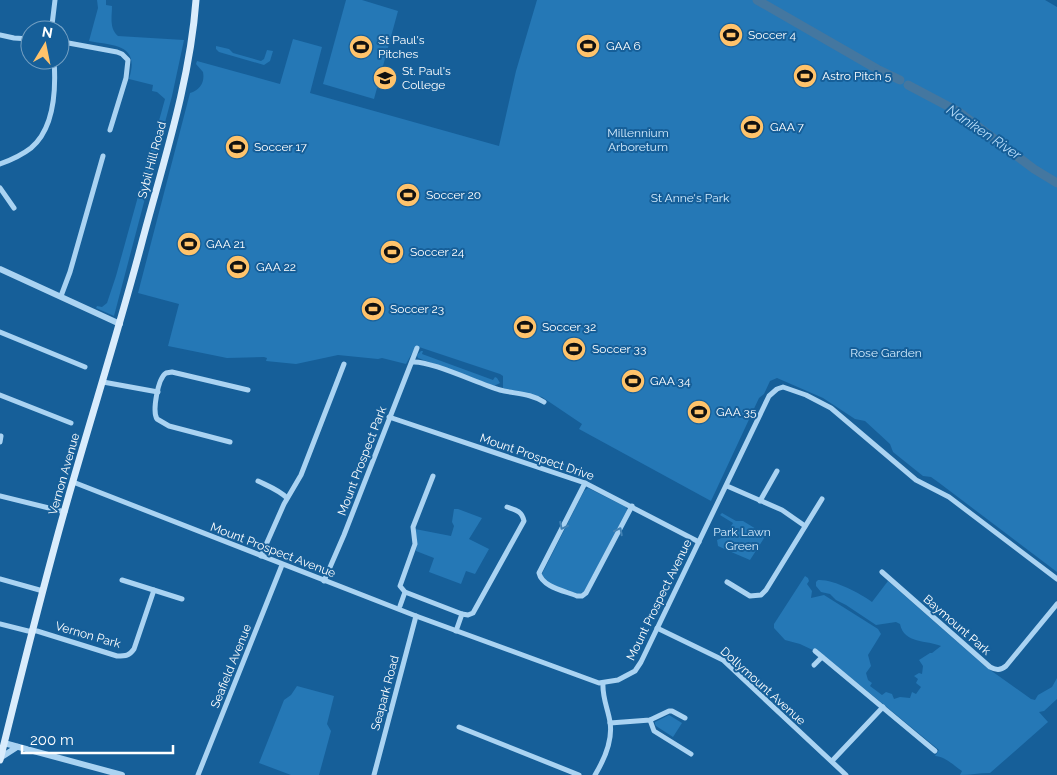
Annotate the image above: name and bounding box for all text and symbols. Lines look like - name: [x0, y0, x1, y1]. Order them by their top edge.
- north arrow: [20, 20, 70, 70]
- sports icon: Soccer 4: [718, 22, 744, 48]
- text: N: [41, 23, 54, 41]
- place label: Soccer 4: [748, 28, 797, 42]
- place label: St Paul's Pitches: [378, 33, 425, 61]
- sports icon: GAA 6: [575, 33, 601, 59]
- sports icon: St Paul's Pitches: [348, 34, 374, 60]
- place label: GAA 6: [606, 39, 641, 53]
- sports icon: Astro Pitch 5: [792, 63, 818, 89]
- place label: St. Paul's College: [402, 64, 451, 92]
- school or university icon: St. Paul's College: [372, 65, 398, 91]
- place label: Astro Pitch 5: [822, 69, 892, 83]
- water label: Naniken River: [944, 101, 1025, 163]
- sports icon: GAA 7: [739, 114, 765, 140]
- street label: Sybil Hill Road: [135, 120, 169, 200]
- place label: GAA 7: [770, 120, 805, 134]
- park label: Millennium Arboretum: [607, 126, 669, 154]
- sports icon: Soccer 17: [224, 134, 250, 160]
- place label: Soccer 17: [254, 140, 308, 154]
- sports icon: Soccer 20: [395, 182, 421, 208]
- place label: Soccer 20: [426, 188, 481, 202]
- park label: St Anne's Park: [651, 191, 730, 205]
- sports icon: GAA 21: [176, 231, 202, 257]
- place label: GAA 21: [206, 237, 245, 251]
- sports icon: Soccer 24: [379, 239, 405, 265]
- place label: Soccer 24: [410, 245, 465, 259]
- sports icon: GAA 22: [225, 254, 251, 280]
- place label: GAA 22: [256, 260, 296, 274]
- sports icon: Soccer 23: [360, 296, 386, 322]
- place label: Soccer 23: [390, 302, 444, 316]
- sports icon: Soccer 32: [512, 314, 538, 340]
- place label: Soccer 32: [542, 320, 596, 334]
- sports icon: Soccer 33: [561, 336, 587, 362]
- place label: Soccer 33: [592, 342, 646, 356]
- park label: Rose Garden: [850, 346, 922, 360]
- sports icon: GAA 34: [620, 368, 646, 394]
- place label: GAA 34: [650, 374, 691, 388]
- sports icon: GAA 35: [686, 399, 712, 425]
- street label: Mount Prospect Park: [335, 404, 390, 518]
- place label: GAA 35: [716, 405, 757, 419]
- street label: Vernon Avenue: [46, 431, 82, 517]
- street label: Mount Prospect Drive: [478, 431, 596, 483]
- street label: Mount Prospect Avenue: [208, 520, 338, 580]
- one-way arrow: [559, 521, 569, 530]
- park label: Park Lawn Green: [713, 525, 771, 553]
- one-way arrow: [613, 527, 623, 536]
- street label: Mount Prospect Avenue: [624, 537, 694, 663]
- street label: Baymount Park: [920, 592, 994, 658]
- street label: Vernon Park: [54, 619, 123, 651]
- street label: Seafield Avenue: [208, 622, 254, 710]
- street label: Dollymount Avenue: [718, 644, 808, 728]
- street label: Seapark Road: [368, 654, 402, 732]
- scale bar: [22, 722, 174, 754]
- text: 200 m: [30, 731, 74, 749]

